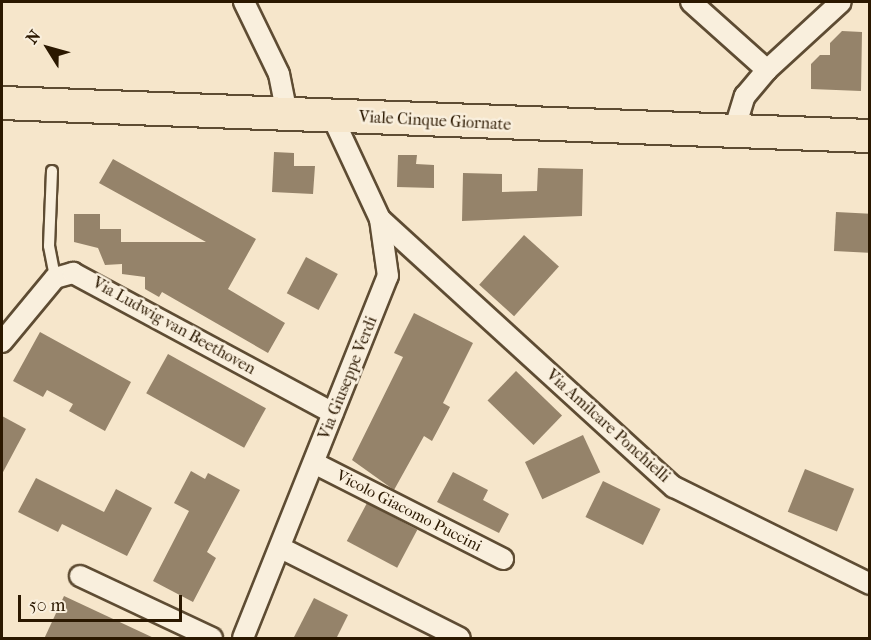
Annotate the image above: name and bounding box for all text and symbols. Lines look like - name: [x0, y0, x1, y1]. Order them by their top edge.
- north arrow: [18, 18, 78, 78]
- text: N: [22, 26, 44, 47]
- street label: Viale Cinque Giornate: [358, 107, 512, 135]
- street label: Via Ludwig van Beethoven: [89, 273, 259, 379]
- street label: Via Giuseppe Verdi: [315, 314, 381, 442]
- street label: Via Amilcare Ponchielli: [542, 365, 674, 487]
- street label: Vicolo Giacomo Puccini: [333, 466, 485, 556]
- scale bar: [21, 583, 184, 621]
- text: 50 m: [29, 595, 65, 616]

